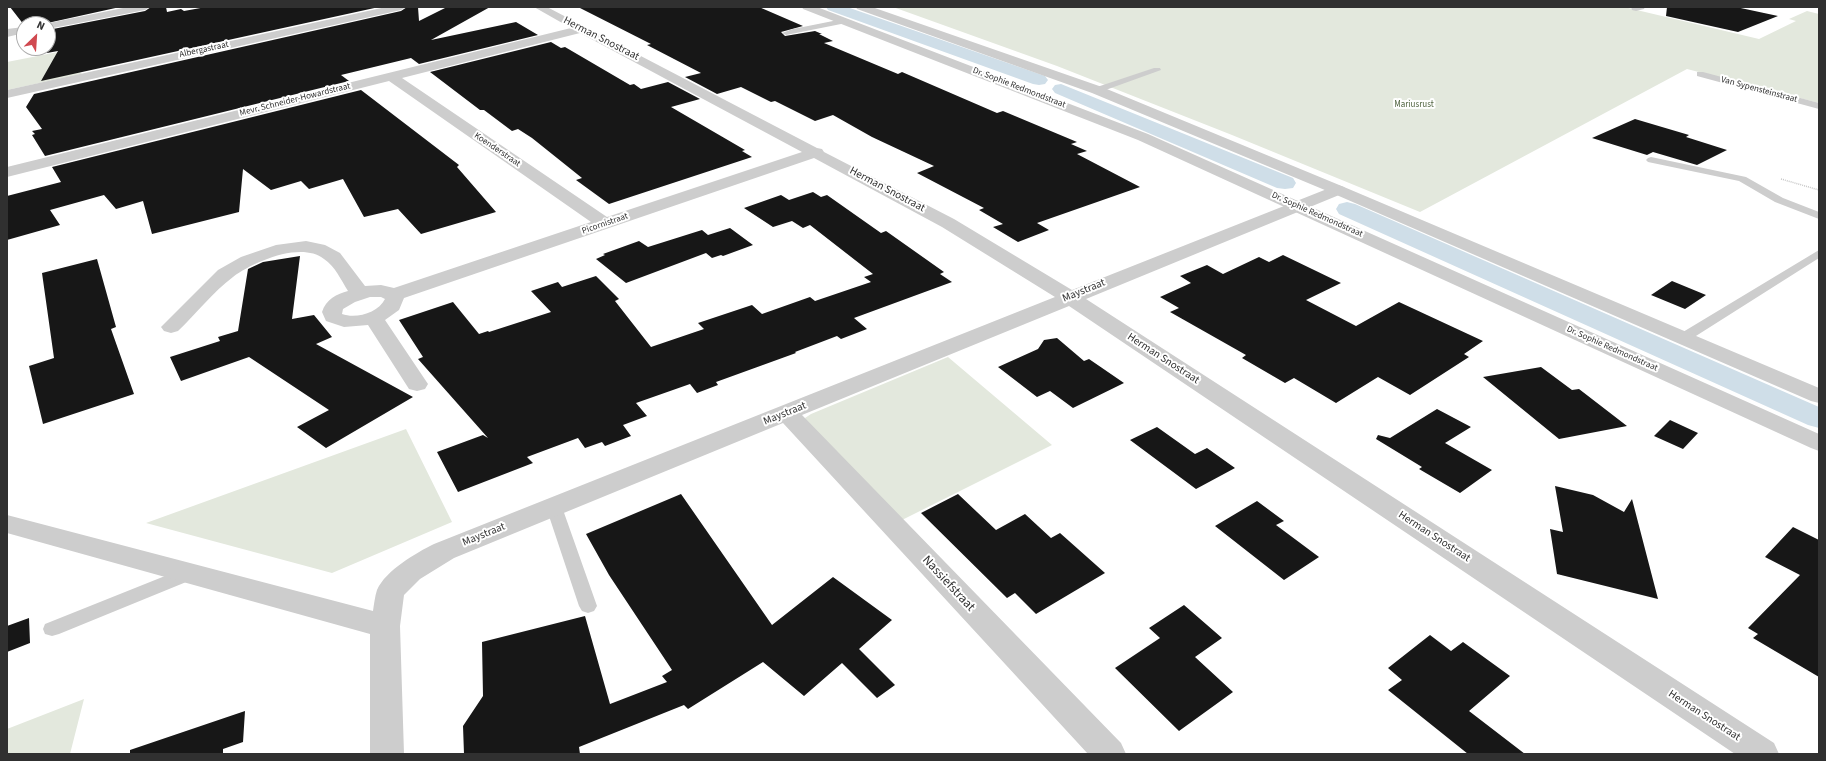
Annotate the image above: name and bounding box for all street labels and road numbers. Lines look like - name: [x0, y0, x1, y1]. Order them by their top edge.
- street label: Herman Snostraat: [561, 14, 641, 64]
- street label: Albergastraat: [178, 40, 230, 60]
- street label: Dr. Sophie Redmondstraat: [971, 65, 1067, 111]
- street label: Van Sypensteinstraat: [1720, 75, 1798, 105]
- street label: Mevr. Schneider-Howardstraat: [239, 81, 351, 119]
- street label: Koenderstraat: [472, 131, 522, 169]
- street label: Herman Snostraat: [847, 165, 927, 215]
- street label: Dr. Sophie Redmondstraat: [1270, 190, 1364, 240]
- street label: Picornistraat: [581, 211, 629, 237]
- street label: Maystraat: [1061, 276, 1107, 306]
- street label: Dr. Sophie Redmondstraat: [1565, 324, 1659, 374]
- street label: Herman Snostraat: [1124, 331, 1202, 387]
- street label: Maystraat: [762, 399, 808, 429]
- street label: Herman Snostraat: [1395, 509, 1473, 565]
- street label: Maystraat: [461, 520, 507, 550]
- street label: Nassiefstraat: [918, 553, 978, 615]
- street label: Herman Snostraat: [1665, 688, 1743, 744]

